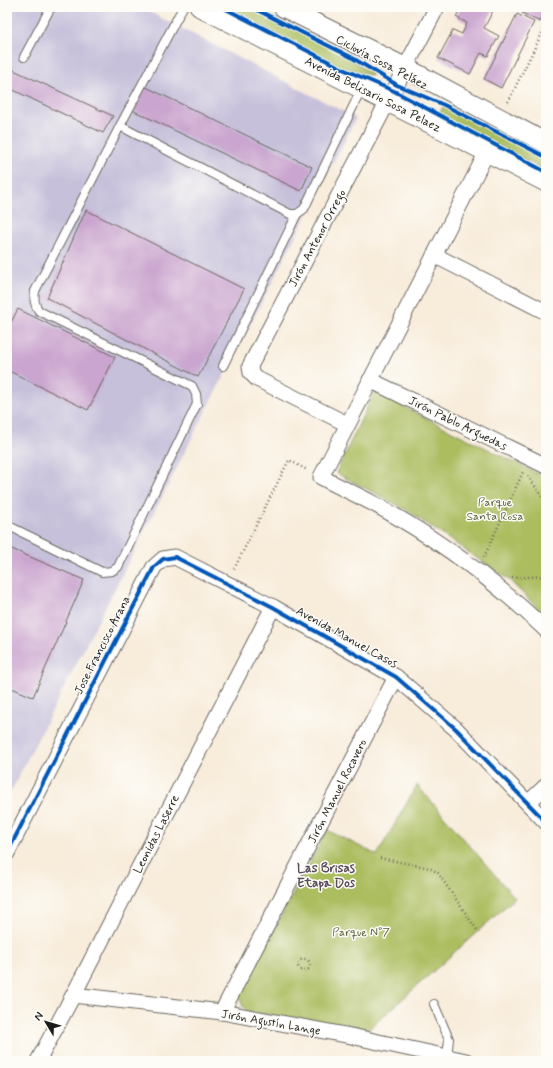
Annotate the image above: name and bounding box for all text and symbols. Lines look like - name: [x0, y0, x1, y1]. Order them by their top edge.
- street label: Ciclovía Sosa Peláez: [333, 32, 431, 94]
- street label: Avenida Belisario Sosa Pelaez: [302, 54, 444, 137]
- street label: Jirón Antenor Orrego: [285, 187, 351, 290]
- street label: Jirón Pablo Arguedas: [405, 393, 510, 456]
- park label: Parque Santa Rosa: [466, 495, 524, 525]
- street label: Jose Francisco Arana: [71, 594, 135, 697]
- street label: Avenida Manuel Casos: [293, 603, 400, 673]
- street label: Jirón Manuel Rocavero: [305, 736, 371, 846]
- street label: Leonidas Laserre: [130, 792, 184, 877]
- district label: Las Brisas Etapa Dos: [297, 860, 355, 892]
- park label: Parque N°7: [332, 925, 390, 941]
- north arrow: [26, 1002, 66, 1042]
- street label: Jirón Agustín Lange: [220, 1006, 322, 1041]
- text: N: [31, 1009, 47, 1024]

